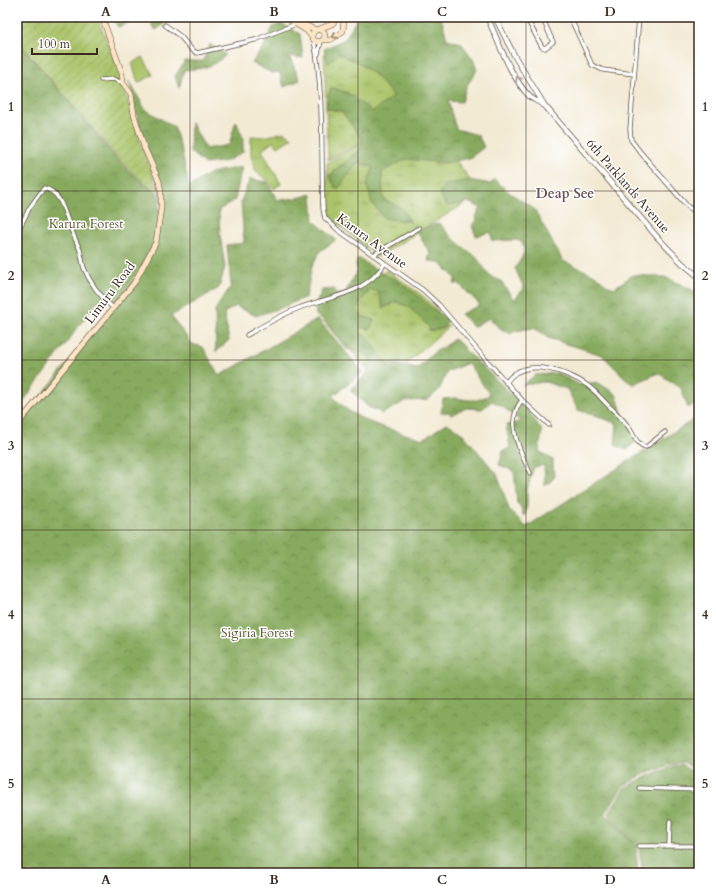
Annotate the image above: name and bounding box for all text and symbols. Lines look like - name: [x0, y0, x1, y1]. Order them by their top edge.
- text: A: [101, 3, 111, 21]
- text: B: [269, 3, 279, 21]
- text: C: [437, 3, 447, 21]
- text: D: [604, 3, 616, 21]
- scale bar: [32, 30, 97, 56]
- one-way arrow: [333, 31, 340, 38]
- text: 100 m: [38, 36, 71, 52]
- one-way arrow: [515, 76, 522, 83]
- text: 1: [8, 98, 14, 116]
- text: 1: [702, 98, 708, 116]
- street label: 6th Parklands Avenue: [582, 135, 674, 237]
- district label: Deap See: [536, 184, 594, 203]
- street label: Karura Avenue: [333, 209, 411, 273]
- park label: Karura Forest: [49, 215, 123, 233]
- street label: Limuru Road: [81, 258, 139, 328]
- text: 2: [8, 267, 15, 285]
- text: 2: [702, 267, 709, 285]
- text: 3: [8, 437, 15, 455]
- text: 3: [702, 437, 709, 455]
- text: 4: [8, 606, 15, 624]
- text: 4: [702, 606, 709, 624]
- park label: Sigiria Forest: [221, 624, 293, 642]
- text: 5: [8, 775, 14, 793]
- text: 5: [702, 775, 708, 793]
- text: A: [101, 871, 111, 889]
- text: B: [269, 871, 279, 889]
- text: C: [437, 871, 447, 889]
- text: D: [604, 871, 616, 889]

